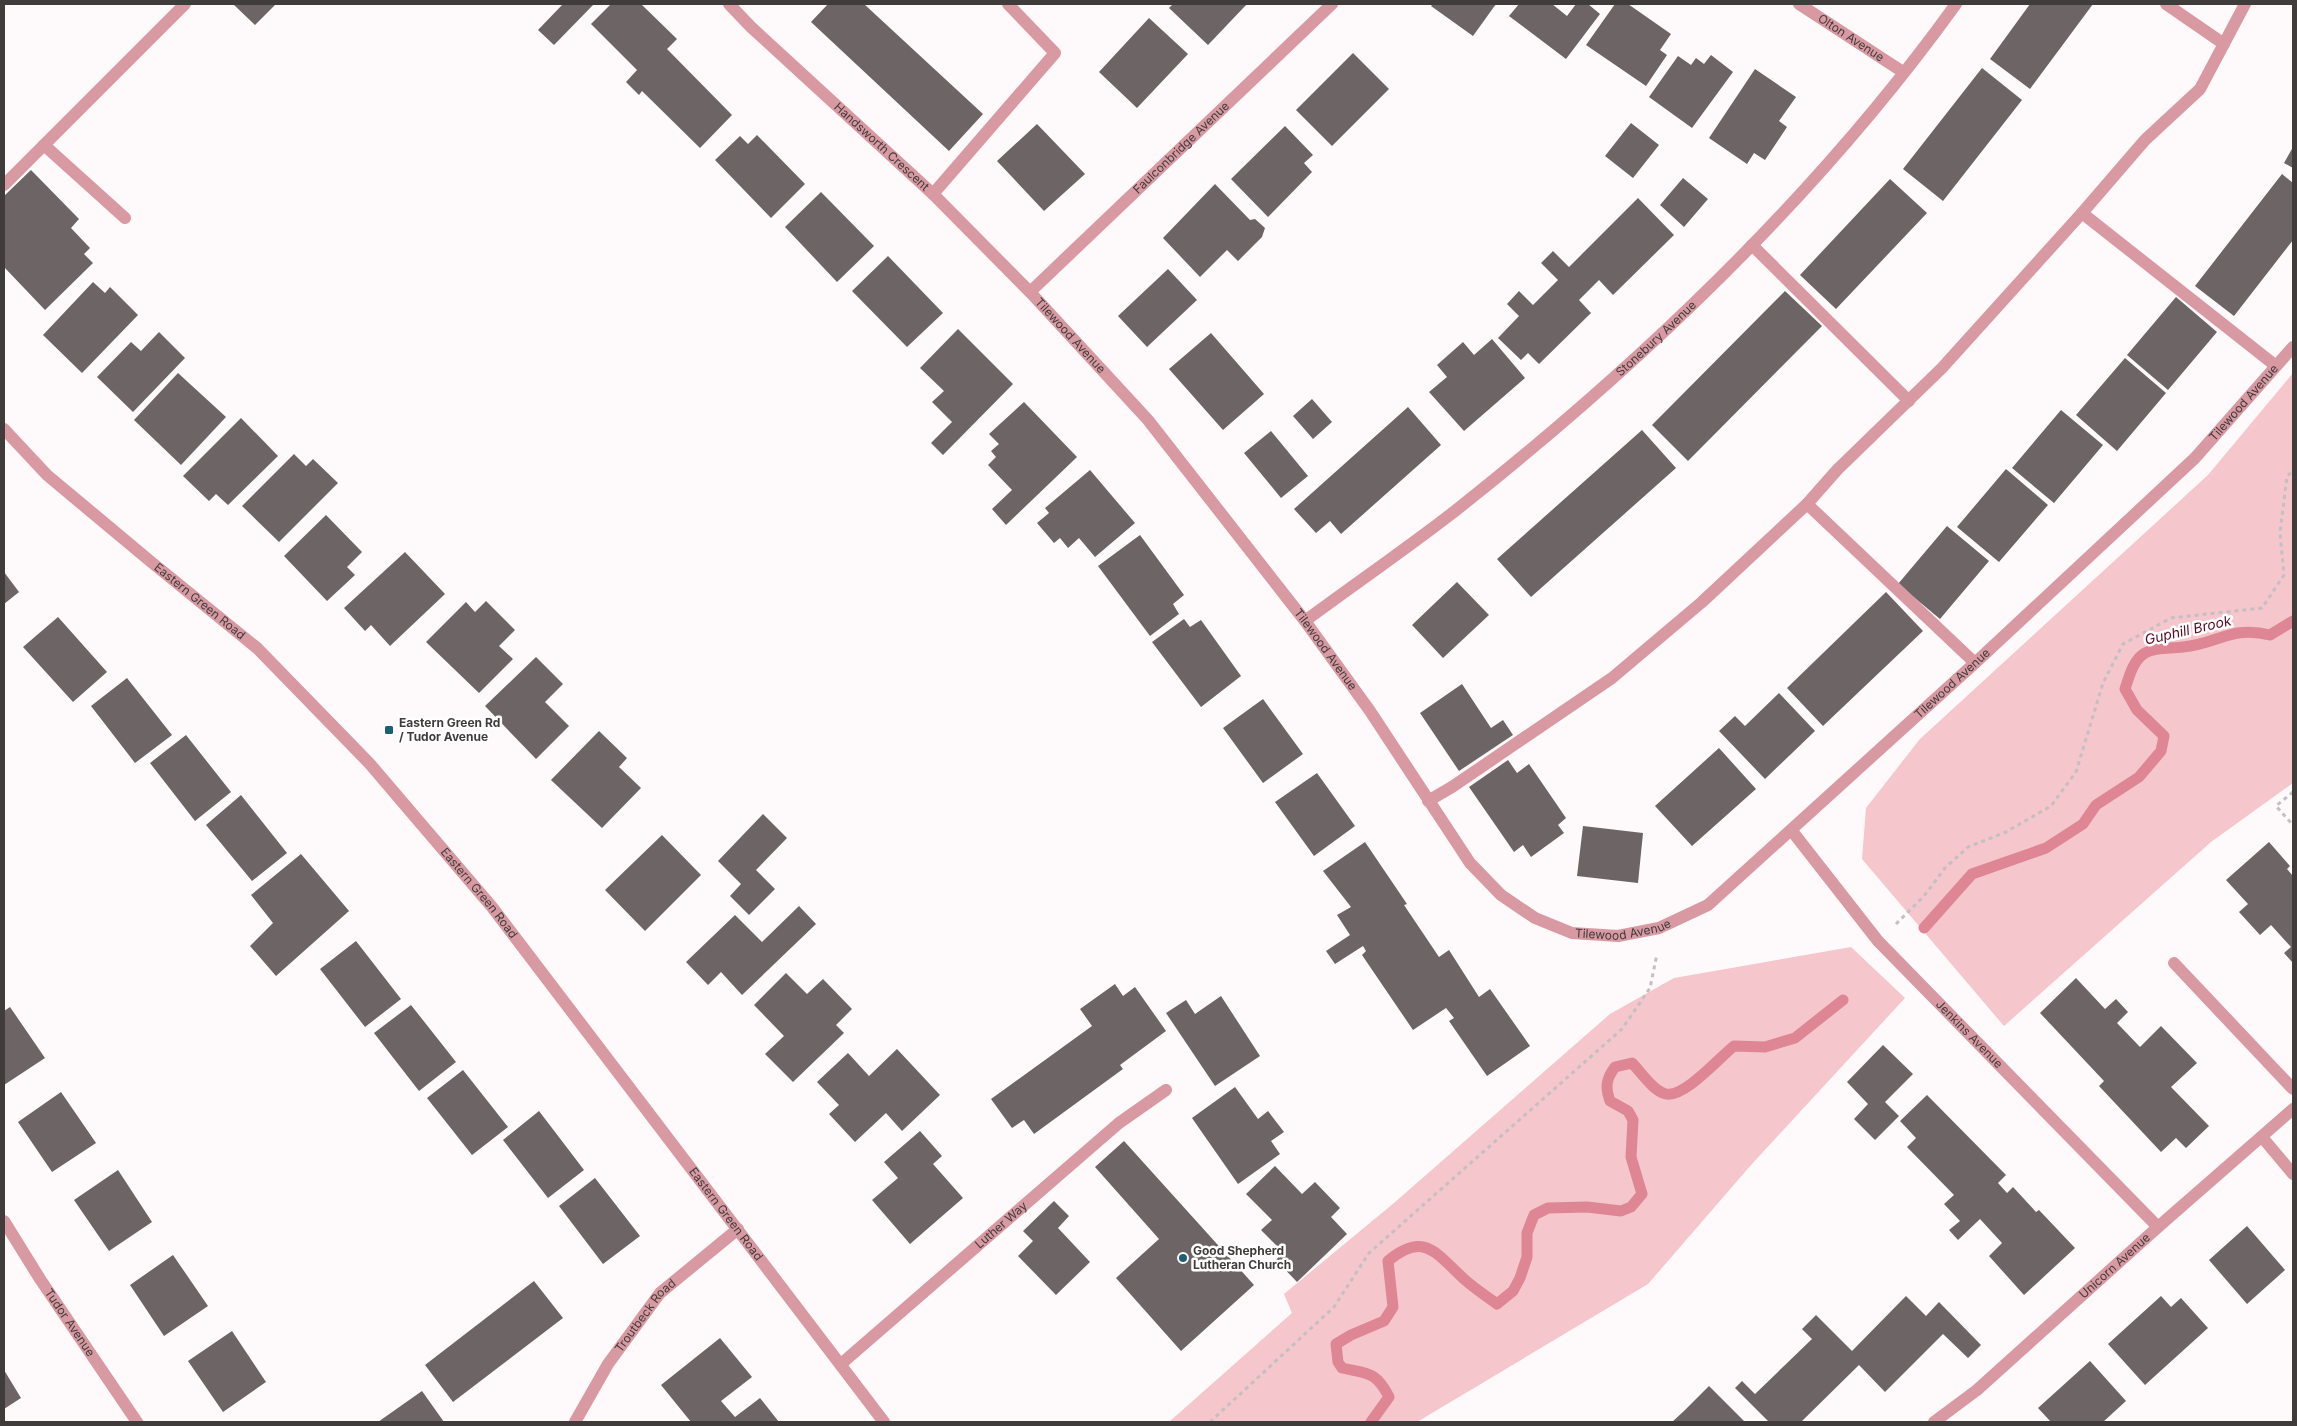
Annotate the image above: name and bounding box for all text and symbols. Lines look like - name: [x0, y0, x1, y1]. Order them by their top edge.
- street label: Olton Avenue: [1815, 10, 1887, 65]
- street label: Faulconbridge Avenue: [1130, 98, 1232, 197]
- street label: Handsworth Crescent: [831, 99, 933, 194]
- street label: Tilewood Avenue: [1032, 294, 1109, 376]
- street label: Stonebury Avenue: [1613, 297, 1699, 379]
- street label: Tilewood Avenue: [2206, 361, 2281, 444]
- street label: Eastern Green Road: [151, 559, 248, 642]
- street label: Tilewood Avenue: [1291, 605, 1361, 693]
- water label: Guphill Brook: [2143, 611, 2233, 648]
- street label: Tilewood Avenue: [1911, 645, 1993, 721]
- place label: Eastern Green Rd / Tudor Avenue: [399, 715, 500, 744]
- marker: Eastern Green Rd / Tudor Avenue: [383, 724, 395, 736]
- street label: Eastern Green Road: [438, 844, 521, 941]
- street label: Tilewood Avenue: [1575, 915, 1673, 943]
- street label: Jenkins Avenue: [1933, 997, 2006, 1071]
- street label: Eastern Green Road: [686, 1164, 766, 1263]
- street label: Luther Way: [972, 1198, 1030, 1252]
- street label: Unicorn Avenue: [2076, 1230, 2153, 1301]
- place label: Good Shepherd Lutheran Church: [1193, 1243, 1291, 1272]
- marker: Good Shepherd Lutheran Church: [1177, 1252, 1189, 1264]
- street label: Troutbeck Road: [611, 1275, 678, 1355]
- street label: Tudor Avenue: [42, 1286, 98, 1359]

